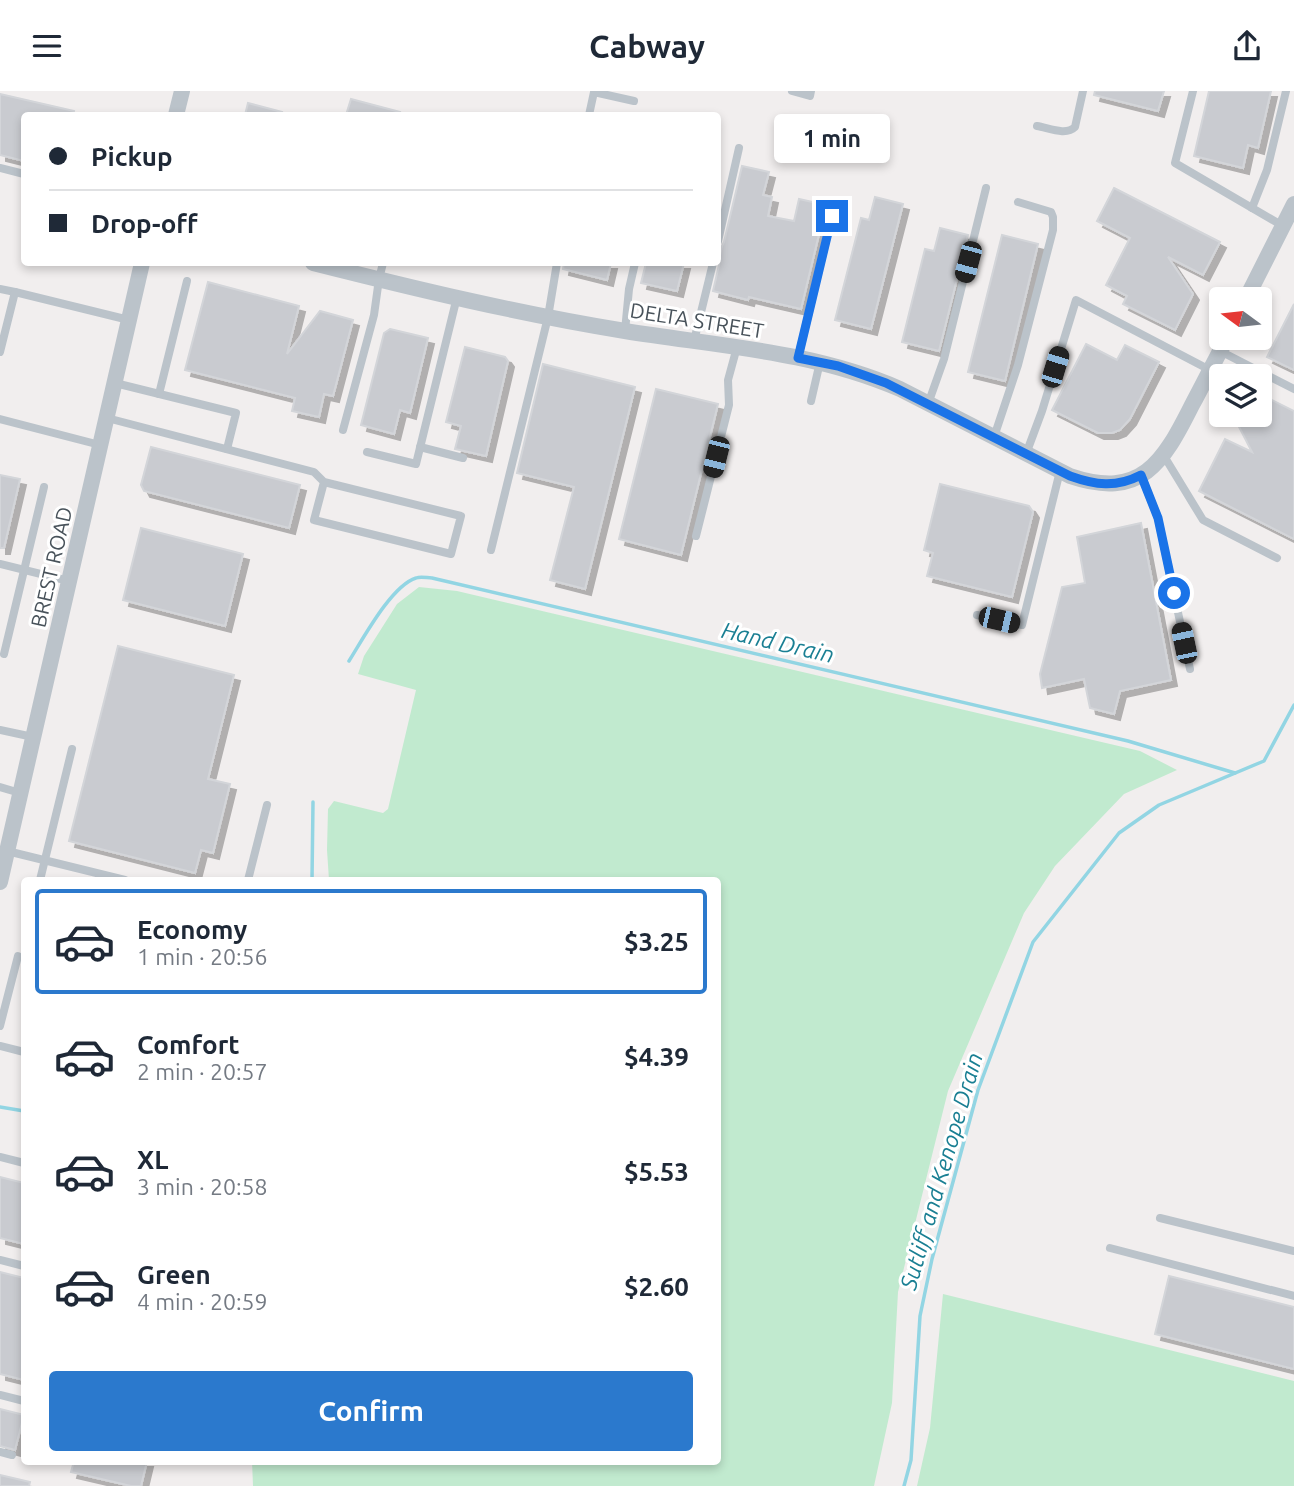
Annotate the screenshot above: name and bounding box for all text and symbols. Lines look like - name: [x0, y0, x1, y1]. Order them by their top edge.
- icon: menu: [28, 27, 66, 65]
- icon: share: [1228, 27, 1266, 65]
- text: Cabway: [589, 28, 705, 64]
- callout: 1 min: [774, 115, 890, 163]
- text: 1 min: [803, 126, 861, 151]
- text: Pickup: [91, 142, 173, 171]
- route end: [816, 200, 848, 232]
- text: Drop-off: [91, 209, 198, 238]
- car: [953, 239, 984, 285]
- north arrow: [1209, 287, 1272, 350]
- map controls: [1209, 287, 1272, 427]
- street label: DELTA STREET: [628, 298, 766, 342]
- car: [1039, 344, 1072, 390]
- button: layers: [1209, 364, 1272, 427]
- car: [701, 434, 732, 480]
- street label: BREST ROAD: [25, 504, 77, 630]
- route start: [1158, 577, 1190, 609]
- car: [977, 605, 1022, 635]
- water label: Hand Drain: [719, 617, 837, 667]
- car: [1170, 620, 1199, 666]
- icon: car: [53, 910, 116, 973]
- text: Economy: [137, 915, 247, 944]
- text: $3.25: [624, 927, 689, 956]
- text: 1 min · 20:56: [137, 944, 268, 969]
- icon: car: [53, 1025, 116, 1088]
- text: Comfort: [137, 1030, 240, 1059]
- text: $4.39: [624, 1042, 689, 1071]
- water label: Sutliff and Kenope Drain: [895, 1050, 988, 1294]
- text: 2 min · 20:57: [137, 1059, 268, 1084]
- icon: car: [53, 1140, 116, 1203]
- text: XL: [137, 1145, 168, 1174]
- text: $5.53: [624, 1157, 689, 1186]
- text: 3 min · 20:58: [137, 1174, 268, 1199]
- icon: car: [53, 1255, 116, 1318]
- text: Green: [137, 1260, 211, 1289]
- text: $2.60: [624, 1272, 689, 1301]
- text: 4 min · 20:59: [137, 1289, 268, 1314]
- button: Confirm: [49, 1371, 693, 1451]

